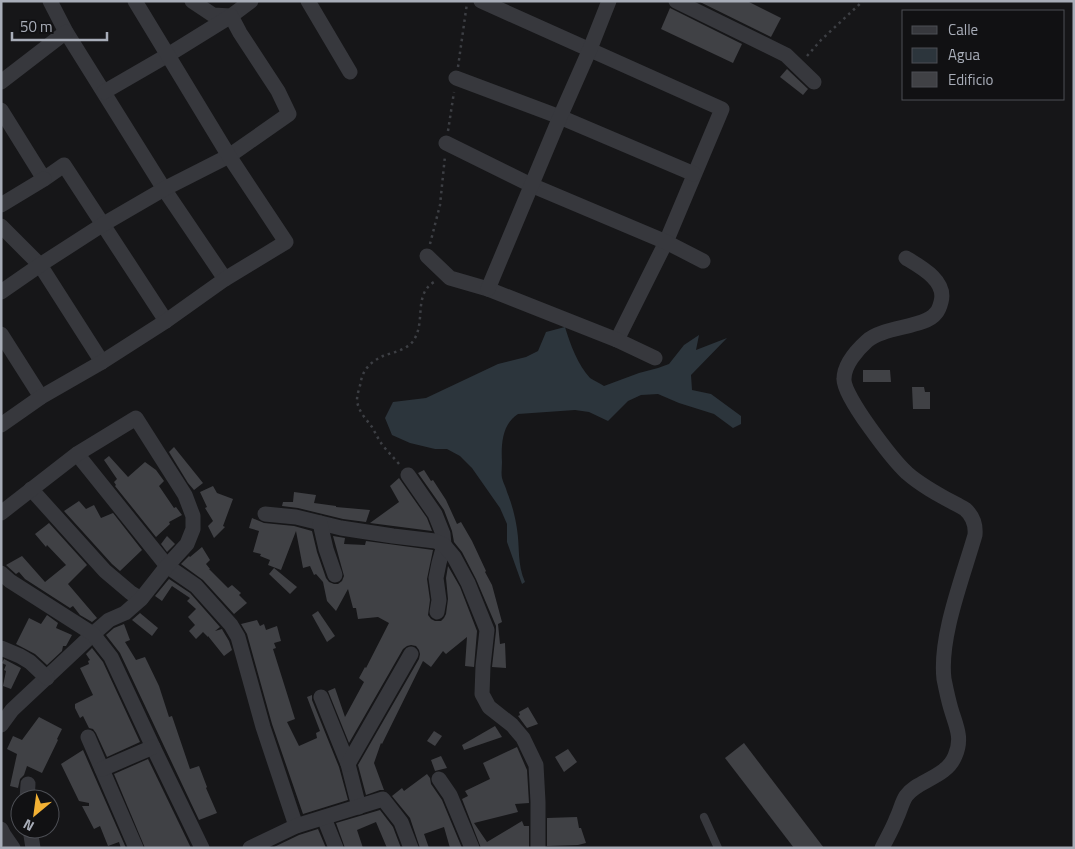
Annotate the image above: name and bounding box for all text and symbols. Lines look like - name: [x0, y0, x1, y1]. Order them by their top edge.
- scale bar: [12, 10, 108, 42]
- legend: [902, 10, 1065, 100]
- text: 50 m: [20, 15, 53, 38]
- text: Calle: [948, 18, 978, 41]
- text: Agua: [948, 43, 980, 66]
- text: Edificio: [948, 68, 993, 91]
- north arrow: [10, 789, 60, 839]
- text: N: [19, 814, 38, 837]

